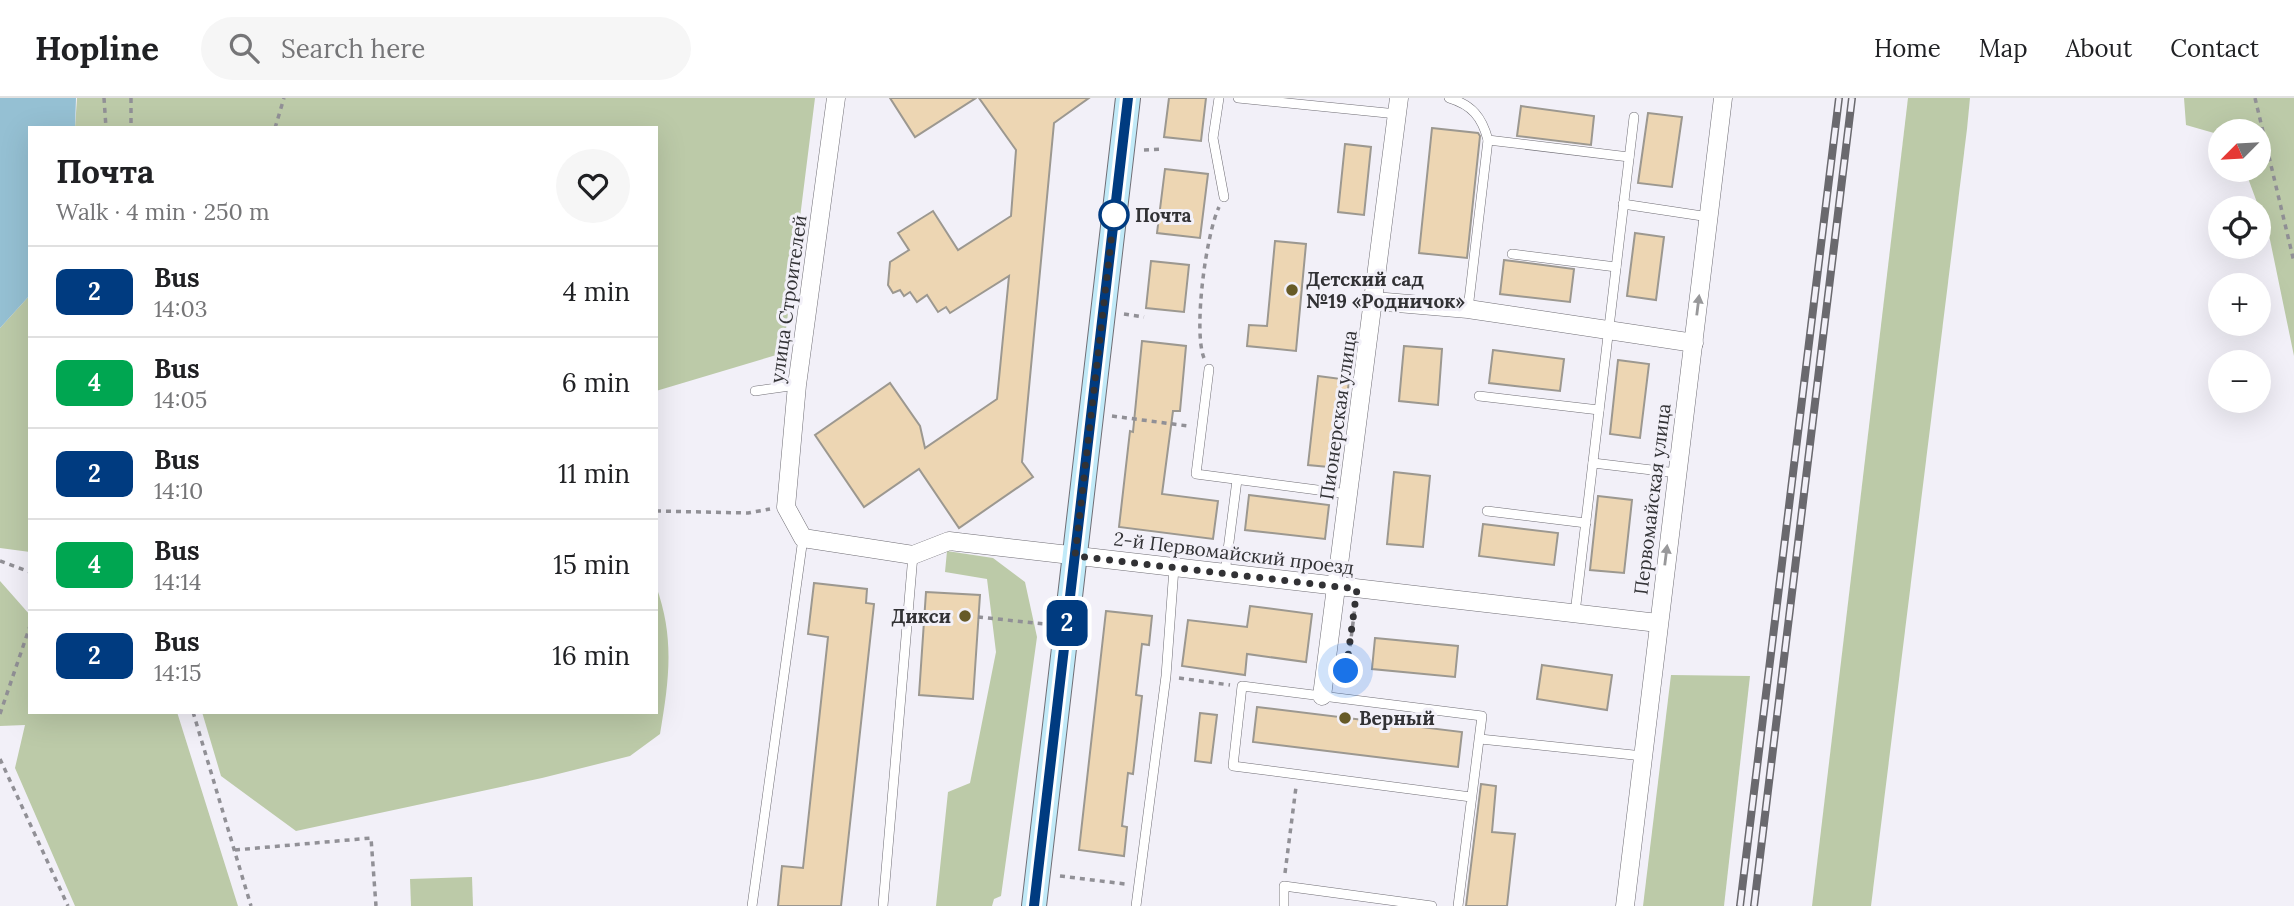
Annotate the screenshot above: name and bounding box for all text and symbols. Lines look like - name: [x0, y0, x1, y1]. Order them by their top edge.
- search box: [201, 17, 691, 80]
- text: Hopline: [35, 27, 159, 69]
- icon: search: [225, 29, 263, 67]
- text: Search here: [281, 32, 425, 65]
- text: Home: [1874, 33, 1941, 64]
- text: Map: [1979, 33, 2028, 64]
- text: About: [2066, 33, 2132, 64]
- text: Contact: [2170, 33, 2259, 64]
- north arrow: [2208, 119, 2272, 182]
- map controls: [2208, 119, 2271, 413]
- button: heart: [556, 149, 630, 223]
- text: Почта: [56, 150, 154, 192]
- button: locate: [2208, 196, 2271, 259]
- text: Walk · 4 min · 250 m: [56, 197, 269, 226]
- marker: Почта: [1099, 200, 1129, 230]
- place label: Почта: [1135, 203, 1192, 227]
- street label: улица Строителей: [764, 213, 812, 385]
- text: Bus: [154, 261, 200, 294]
- place label: Детский сад №19 «Родничок»: [1306, 267, 1465, 313]
- button: +: [2208, 273, 2271, 336]
- text: 4 min: [563, 275, 630, 308]
- text: 2: [88, 276, 101, 307]
- marker: Детский сад №19 «Родничок»: [1284, 282, 1300, 298]
- text: 14:03: [154, 294, 208, 323]
- one-way arrow: [1693, 294, 1704, 316]
- street label: Пионерская улица: [1314, 329, 1362, 501]
- button: −: [2208, 350, 2271, 413]
- text: Bus: [154, 352, 200, 385]
- text: 6 min: [562, 366, 630, 399]
- text: 4: [88, 367, 101, 398]
- text: 14:05: [154, 385, 207, 414]
- street label: Первомайская улица: [1628, 402, 1676, 596]
- text: Bus: [154, 443, 200, 476]
- text: 11 min: [558, 457, 630, 490]
- text: 2: [88, 458, 101, 489]
- text: 14:10: [154, 476, 203, 505]
- street label: 2-й Первомайский проезд: [1112, 526, 1356, 580]
- text: Bus: [154, 534, 200, 567]
- one-way arrow: [1661, 544, 1672, 566]
- text: 15 min: [553, 548, 630, 581]
- text: 4: [88, 549, 101, 580]
- text: 14:14: [154, 567, 201, 596]
- line badge: 2: [1044, 600, 1090, 646]
- place label: Дикси: [891, 604, 951, 628]
- text: 2: [1061, 607, 1073, 638]
- marker: Дикси: [957, 608, 973, 624]
- text: Bus: [154, 625, 200, 658]
- text: 16 min: [552, 639, 630, 672]
- text: 2: [88, 640, 101, 671]
- your location: [1328, 653, 1363, 688]
- text: 14:15: [154, 658, 202, 687]
- place label: Верный: [1359, 706, 1435, 730]
- marker: Верный: [1337, 710, 1353, 726]

